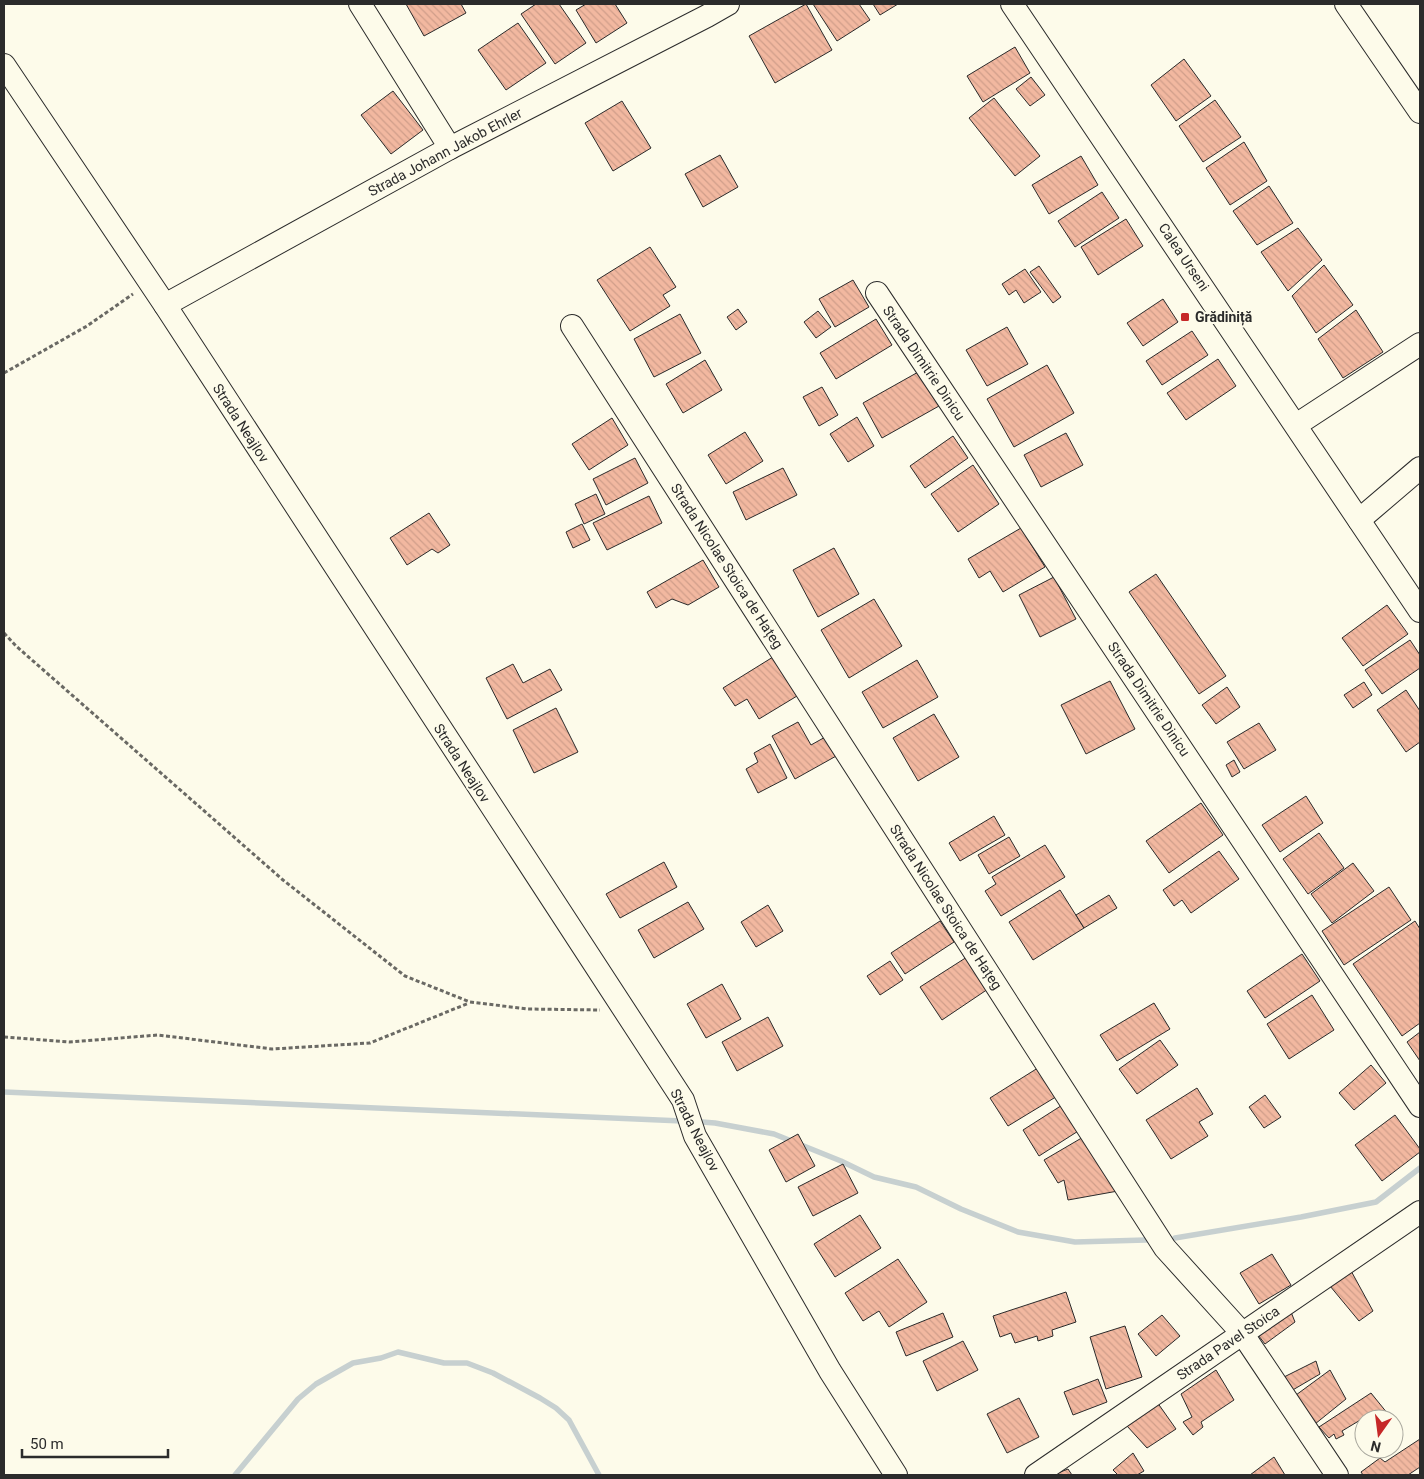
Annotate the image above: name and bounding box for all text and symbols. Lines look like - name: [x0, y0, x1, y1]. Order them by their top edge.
- street label: Strada Johann Jakob Ehrler: [365, 105, 525, 199]
- street label: Calea Urseni: [1155, 220, 1213, 294]
- street label: Strada Dimitrie Dinicu: [880, 303, 968, 423]
- place label: Grădiniță: [1195, 309, 1253, 326]
- marker: Grădiniță: [1179, 311, 1191, 323]
- street label: Strada Neajlov: [210, 381, 272, 465]
- street label: Strada Nicolae Stoica de Hațeg: [667, 481, 786, 652]
- street label: Strada Dimitrie Dinicu: [1105, 639, 1193, 759]
- street label: Strada Neajlov: [431, 721, 493, 805]
- street label: Strada Nicolae Stoica de Hațeg: [886, 822, 1005, 993]
- street label: Strada Neajlov: [667, 1086, 723, 1174]
- street label: Strada Pavel Stoica: [1174, 1303, 1282, 1383]
- north arrow: [1354, 1409, 1404, 1459]
- scale bar: [22, 1426, 169, 1458]
- text: 50 m: [30, 1435, 64, 1453]
- text: N: [1369, 1438, 1383, 1456]

